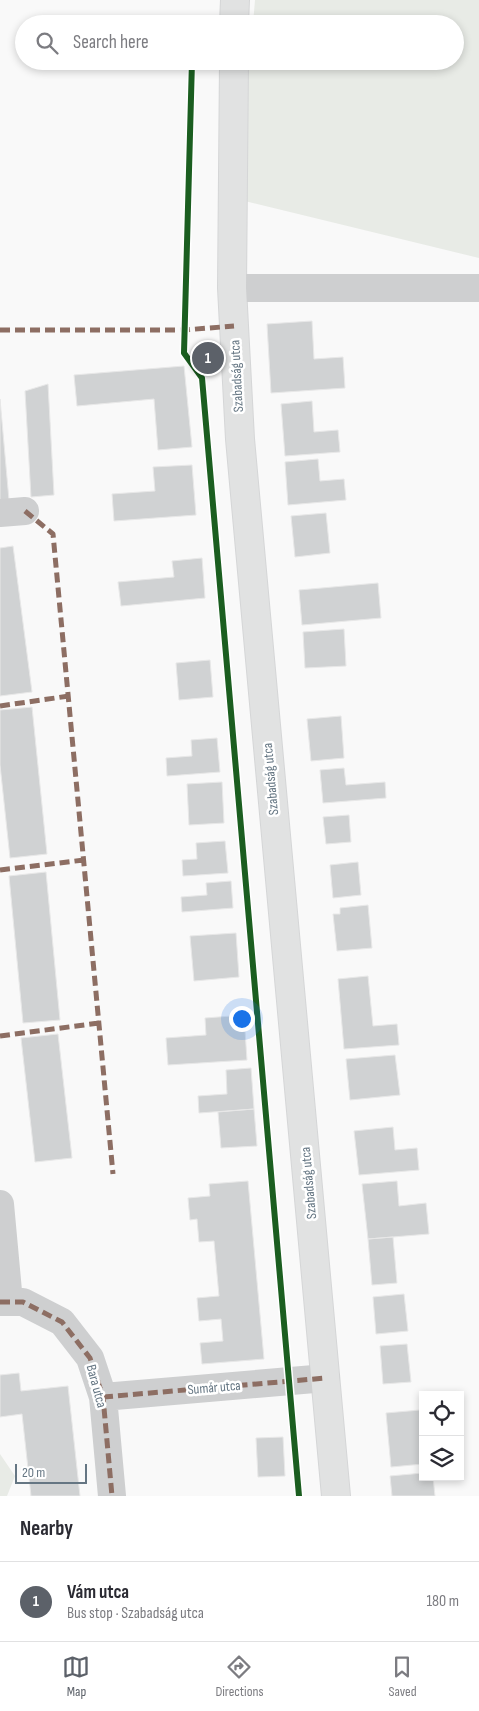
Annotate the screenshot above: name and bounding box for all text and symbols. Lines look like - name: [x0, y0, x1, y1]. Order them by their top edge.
- search box: [15, 15, 464, 70]
- icon: search: [33, 29, 61, 57]
- text: Search here: [73, 31, 149, 54]
- pin: 1: [192, 339, 224, 377]
- street label: Szabadság utca: [226, 339, 247, 413]
- street label: Szabadság utca: [259, 742, 282, 816]
- your location: [229, 1006, 255, 1032]
- street label: Szabadság utca: [297, 1146, 320, 1220]
- street label: Bara utca: [83, 1363, 110, 1410]
- street label: Sumár utca: [187, 1377, 241, 1398]
- map controls: [419, 1391, 464, 1481]
- button: locate: [419, 1391, 464, 1436]
- button: layers: [419, 1436, 464, 1481]
- scale bar: [15, 1461, 88, 1484]
- text: 20 m: [22, 1464, 45, 1481]
- text: Nearby: [20, 1516, 73, 1541]
- text: Vám utca: [67, 1581, 129, 1604]
- text: 1: [33, 1592, 39, 1611]
- text: 180 m: [426, 1592, 459, 1611]
- text: Bus stop · Szabadság utca: [67, 1604, 204, 1623]
- tab: Map: [62, 1653, 90, 1700]
- tab: Directions: [215, 1653, 264, 1700]
- tab: Saved: [388, 1653, 417, 1700]

